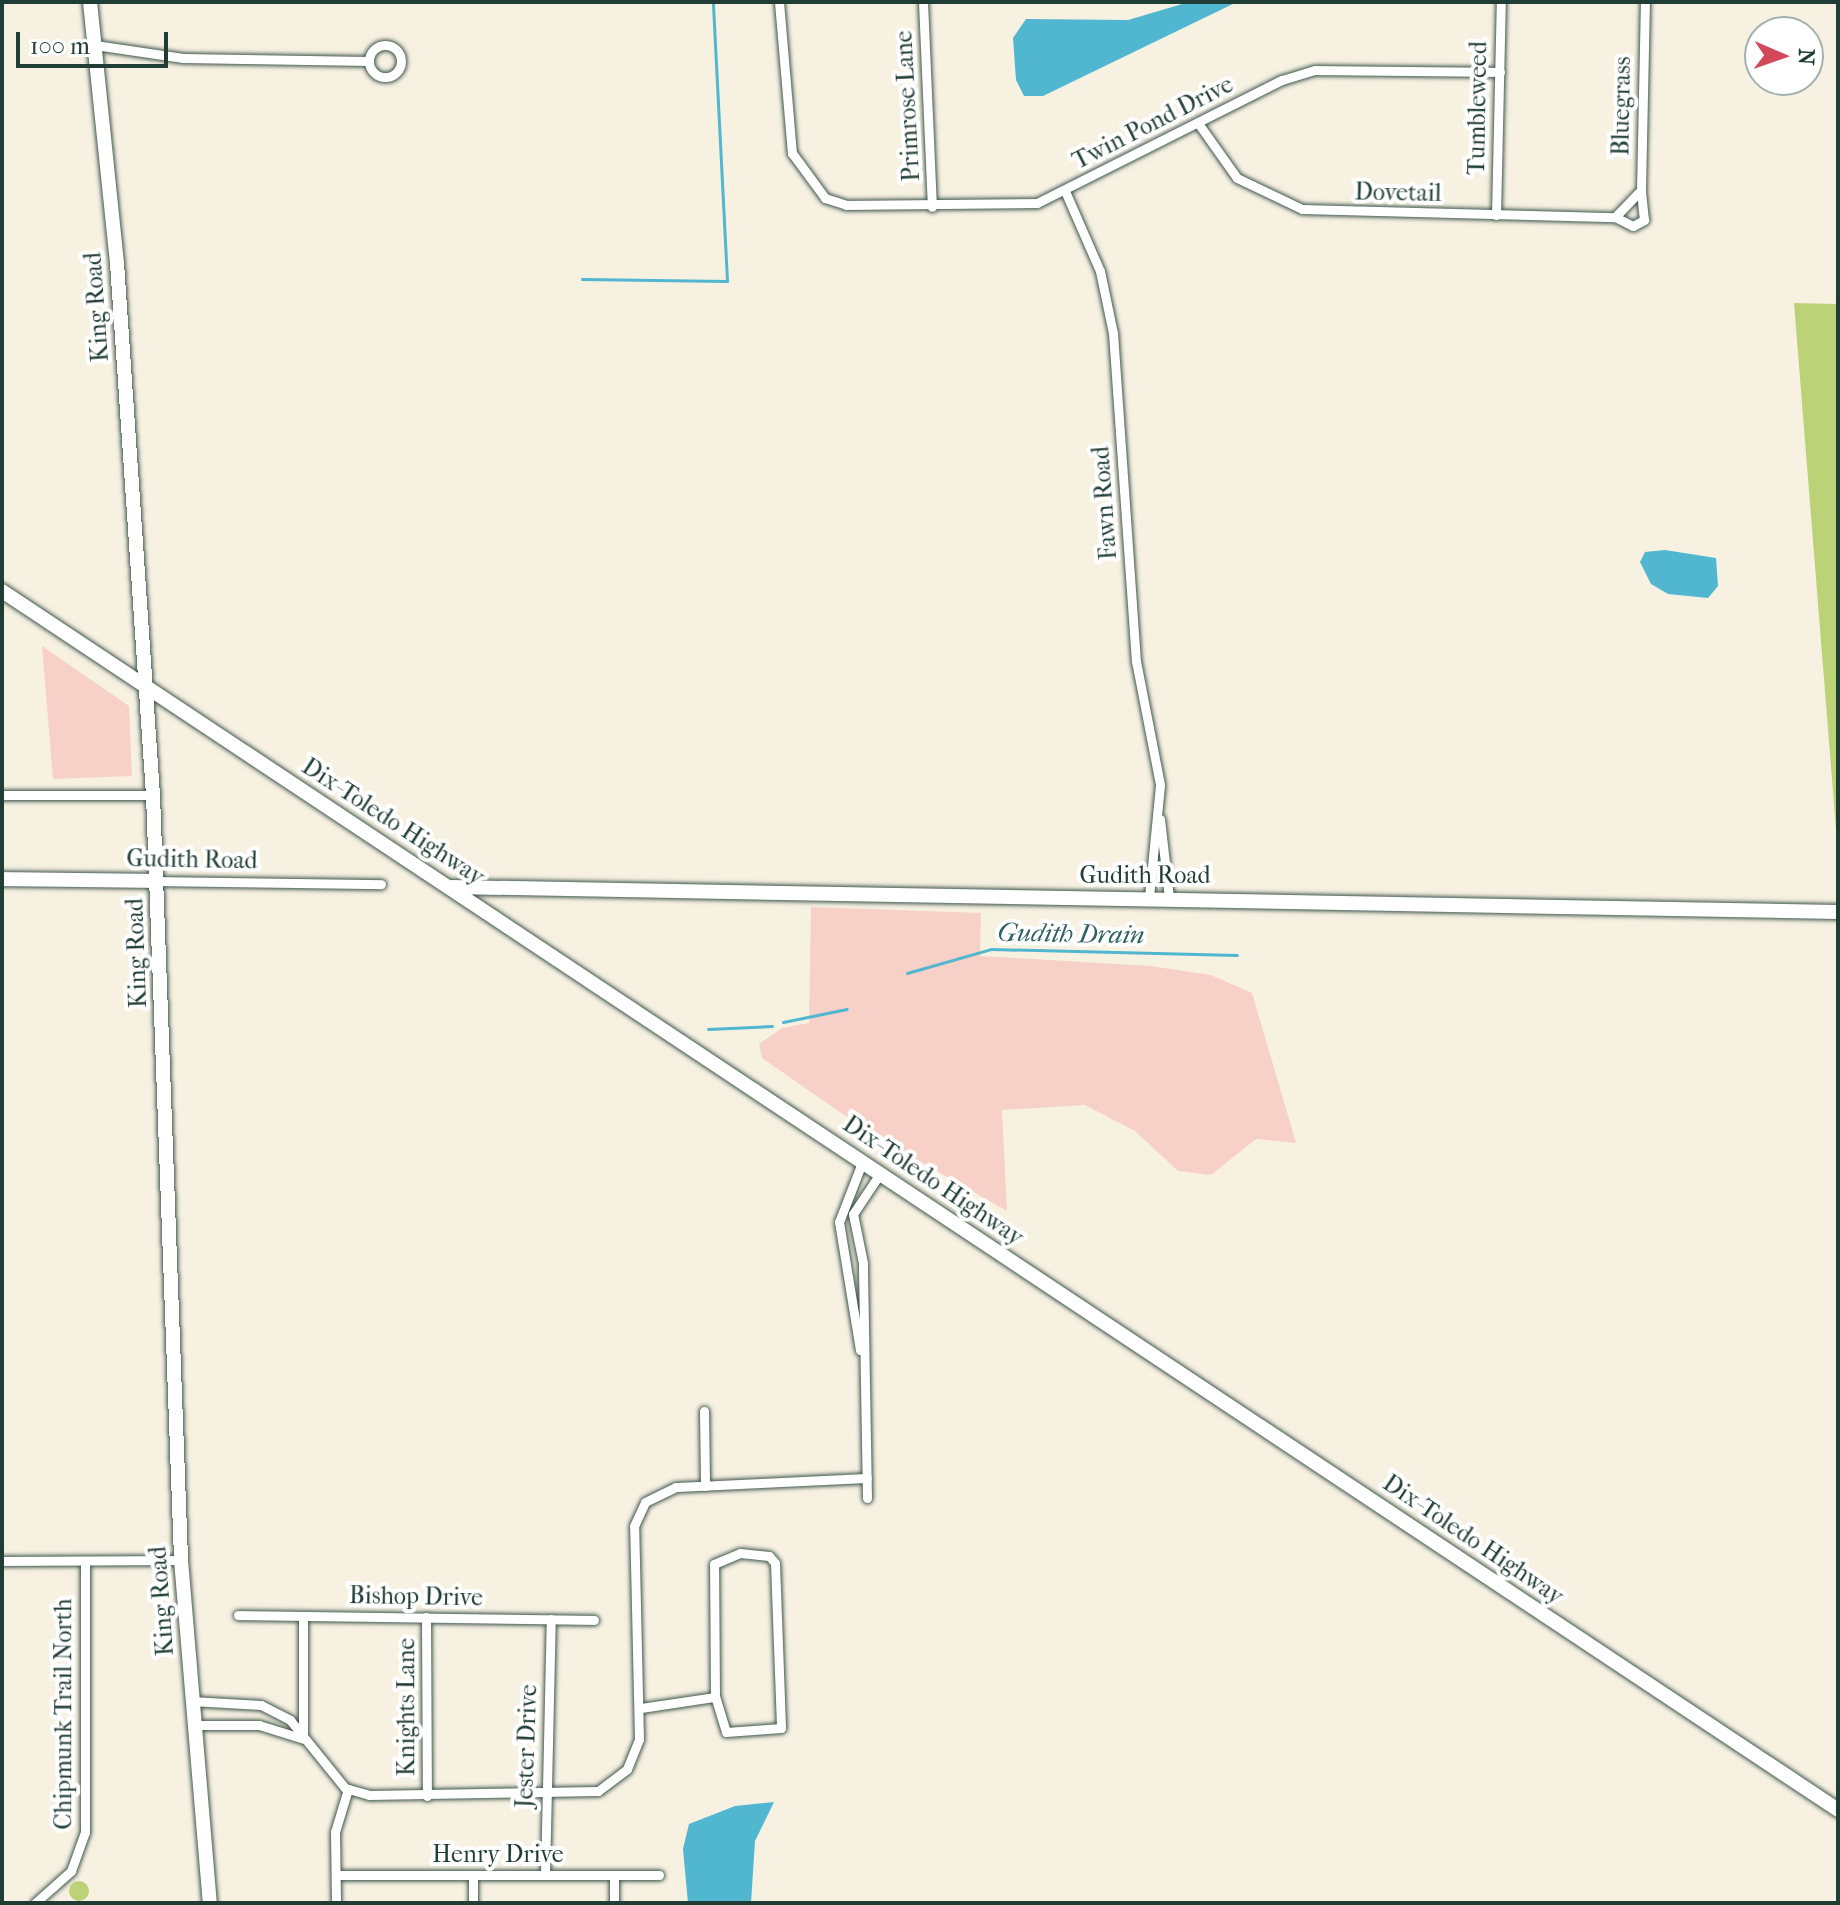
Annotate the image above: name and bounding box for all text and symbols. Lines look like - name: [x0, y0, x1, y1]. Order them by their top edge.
- scale bar: [20, 16, 172, 66]
- north arrow: [1744, 16, 1824, 96]
- street label: Primrose Lane: [890, 30, 926, 182]
- text: 100 m: [30, 32, 90, 60]
- street label: Tumbleweed: [1462, 41, 1494, 175]
- text: N: [1793, 48, 1819, 66]
- street label: Bluegrass: [1607, 56, 1637, 156]
- street label: Twin Pond Drive: [1068, 70, 1238, 176]
- street label: Dovetail: [1354, 178, 1442, 208]
- street label: King Road: [79, 251, 115, 363]
- street label: Fawn Road: [1087, 445, 1123, 561]
- street label: Dix-Toledo Highway: [296, 752, 490, 892]
- street label: Gudith Road: [126, 844, 258, 876]
- street label: Gudith Road: [1079, 862, 1211, 890]
- street label: King Road: [121, 898, 153, 1008]
- water label: Gudith Drain: [997, 917, 1145, 951]
- street label: Dix-Toledo Highway: [837, 1110, 1029, 1252]
- street label: Dix-Toledo Highway: [1377, 1469, 1569, 1611]
- street label: King Road: [144, 1545, 180, 1657]
- street label: Bishop Drive: [349, 1581, 483, 1613]
- street label: Chipmunk Trail North: [50, 1598, 78, 1830]
- street label: Knights Lane: [393, 1638, 421, 1776]
- street label: Jester Drive: [510, 1684, 544, 1808]
- street label: Henry Drive: [432, 1841, 564, 1869]

